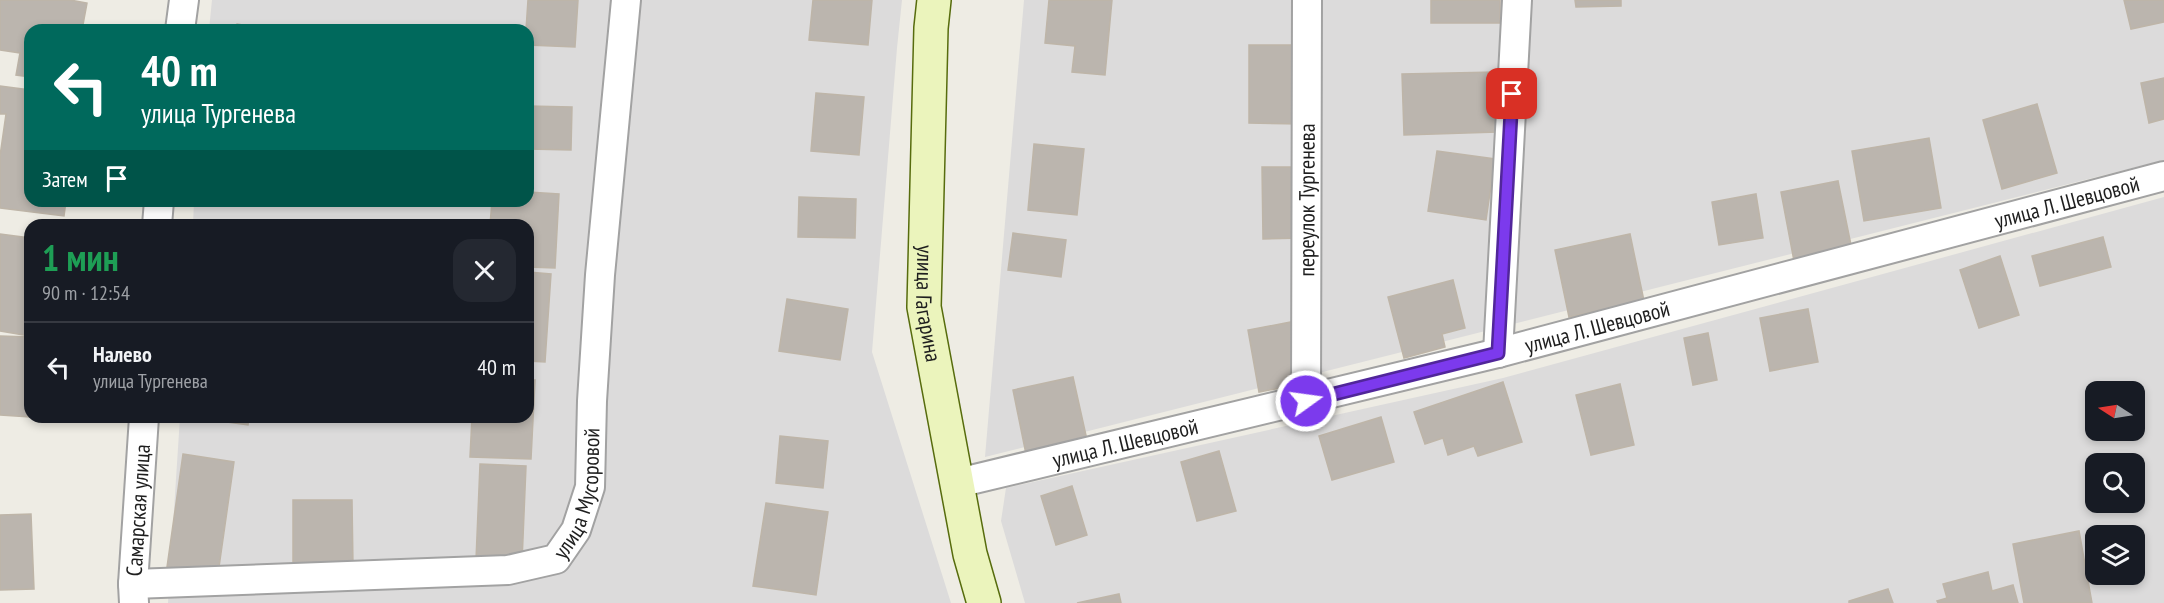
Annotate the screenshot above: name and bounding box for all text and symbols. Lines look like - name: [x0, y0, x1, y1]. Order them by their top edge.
- text: 40 m: [141, 43, 218, 98]
- icon: left: [42, 48, 120, 126]
- pin: [1486, 68, 1537, 119]
- icon: arrive: [1495, 77, 1528, 110]
- text: улица Тургенева: [141, 96, 296, 130]
- street label: переулок Тургенева: [1292, 123, 1321, 277]
- icon: arrive: [100, 162, 133, 195]
- text: Затем: [42, 165, 88, 193]
- street label: улица Л. Шевцовой: [1991, 169, 2142, 234]
- text: 1 мин: [42, 234, 119, 281]
- button: close: [453, 239, 516, 302]
- street label: улица Гагарина: [910, 245, 948, 364]
- text: 90 m · 12:54: [42, 280, 130, 306]
- street label: улица Л. Шевцовой: [1522, 294, 1673, 359]
- text: Налево: [93, 340, 152, 368]
- icon: left: [42, 351, 75, 384]
- text: 40 m: [477, 353, 516, 381]
- text: улица Тургенева: [93, 368, 208, 394]
- position arrow: [1274, 369, 1338, 433]
- north arrow: [2085, 381, 2145, 441]
- map controls: [2085, 381, 2145, 585]
- street label: улица Л. Шевцовой: [1050, 412, 1201, 474]
- street label: улица Мусоровой: [546, 428, 605, 564]
- street label: Самарская улица: [120, 443, 156, 577]
- button: search: [2085, 453, 2145, 513]
- button: layers: [2085, 525, 2145, 585]

